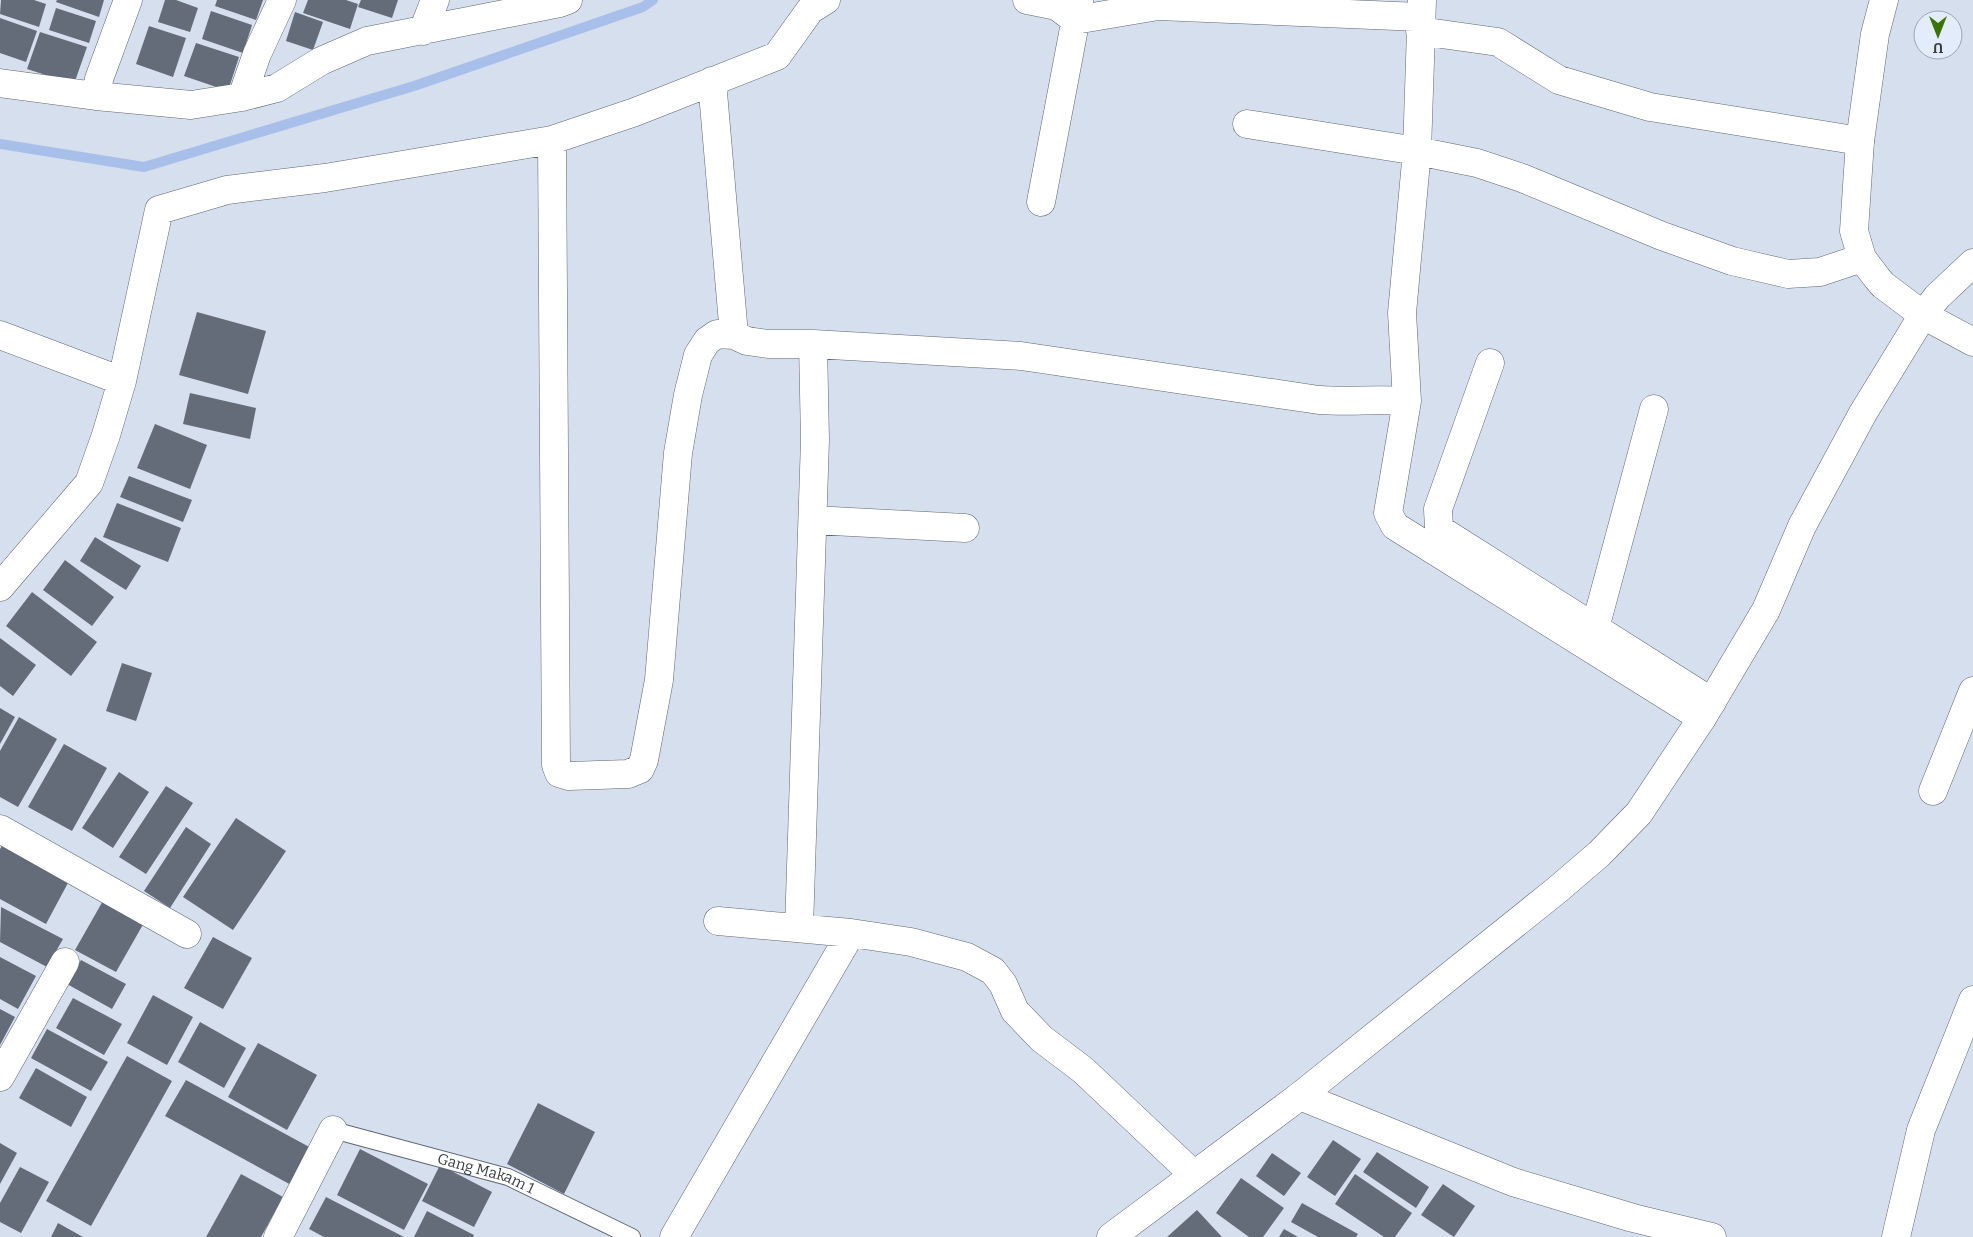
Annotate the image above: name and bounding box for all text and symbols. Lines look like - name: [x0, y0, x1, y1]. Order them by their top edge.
- north arrow: [1913, 10, 1963, 60]
- text: U: [1932, 39, 1943, 56]
- street label: Gang Makam 1: [435, 1149, 537, 1197]

